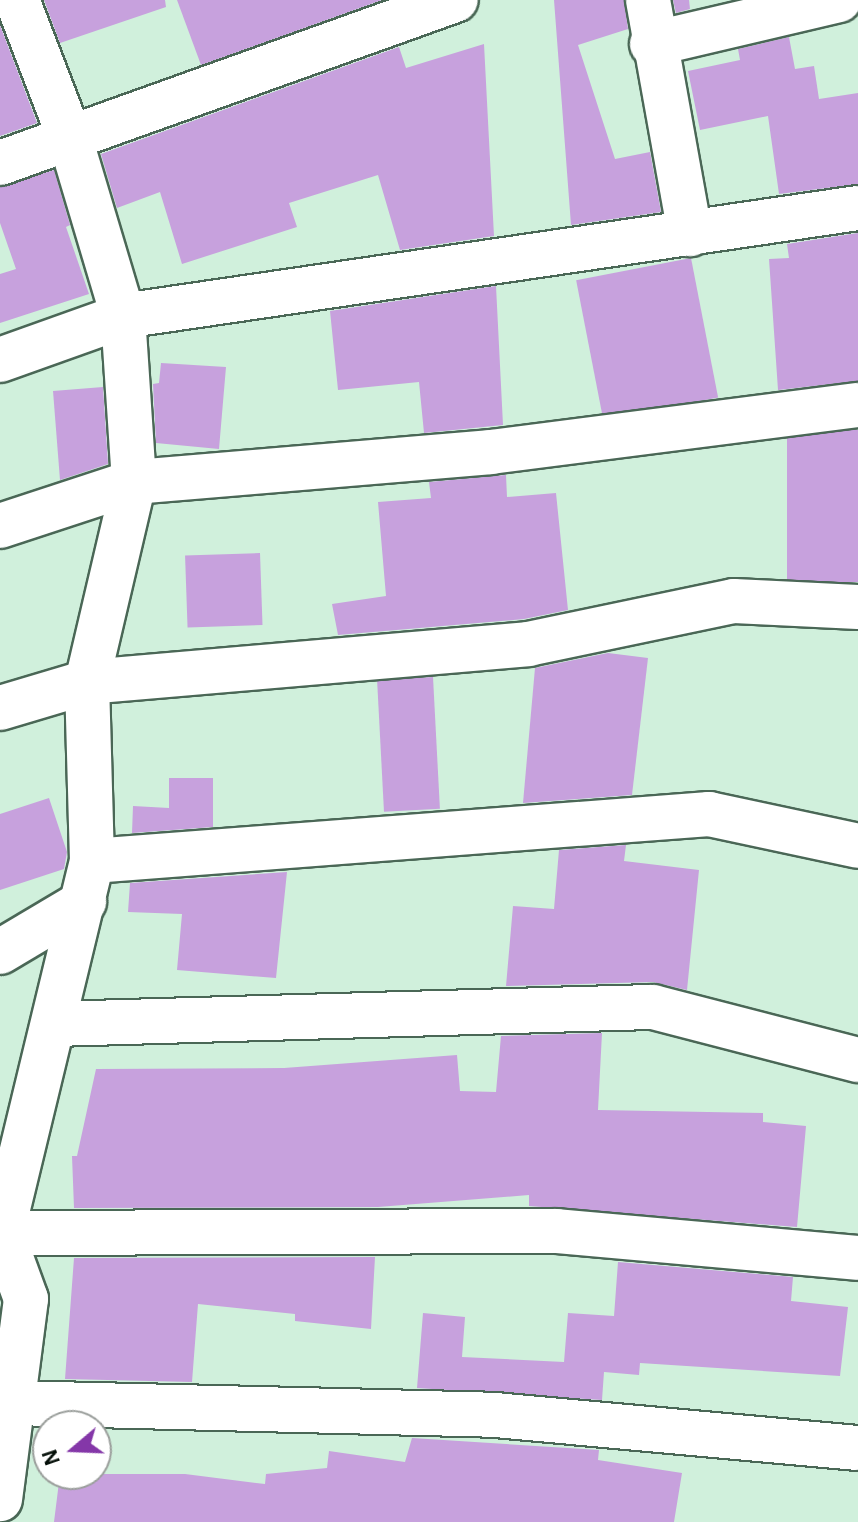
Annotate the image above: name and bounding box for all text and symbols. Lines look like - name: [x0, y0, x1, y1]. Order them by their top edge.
- north arrow: [32, 1410, 112, 1490]
- text: N: [38, 1446, 64, 1468]

